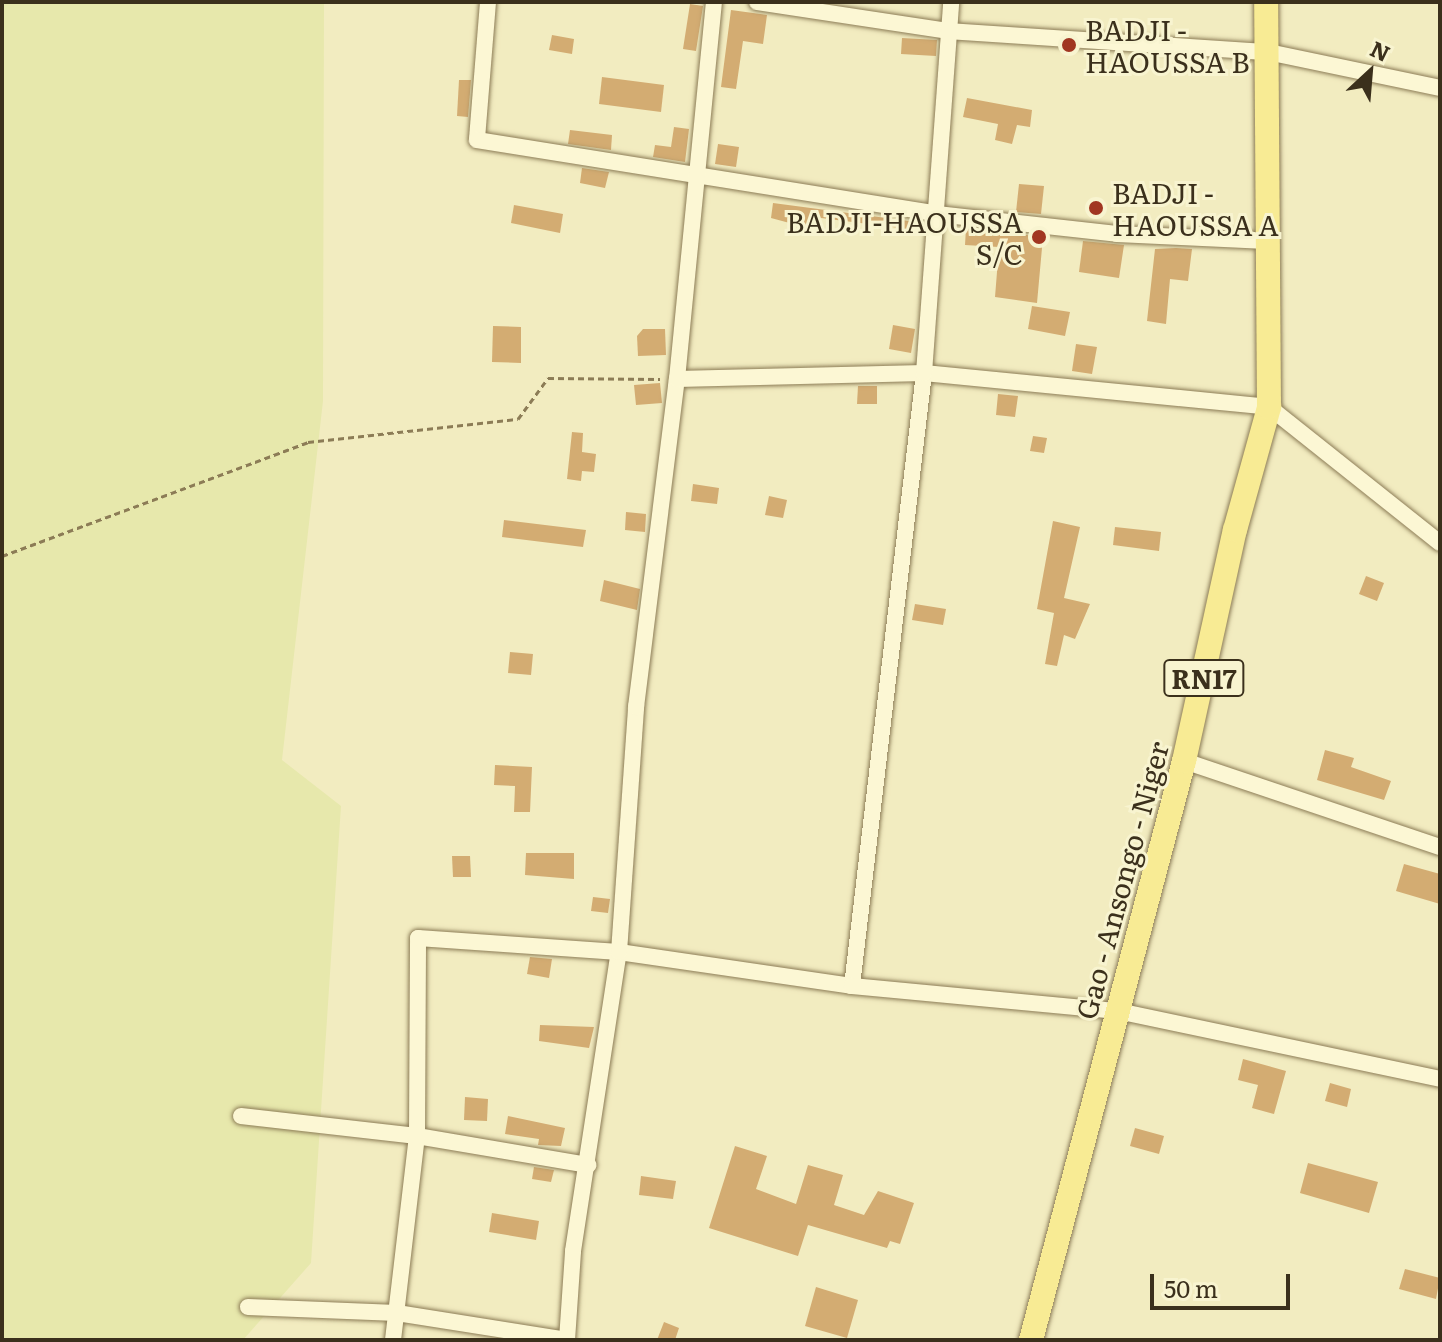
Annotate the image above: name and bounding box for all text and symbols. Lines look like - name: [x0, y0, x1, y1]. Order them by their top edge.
- place label: BADJI - HAOUSSA B: [1085, 12, 1250, 78]
- text: N: [1365, 31, 1396, 69]
- north arrow: [1330, 32, 1410, 112]
- marker: BADJI - HAOUSSA B: [1060, 36, 1078, 54]
- place label: BADJI - HAOUSSA A: [1112, 175, 1279, 241]
- marker: BADJI - HAOUSSA A: [1087, 199, 1105, 217]
- place label: BADJI-HAOUSSA S/C: [786, 204, 1023, 270]
- marker: BADJI-HAOUSSA S/C: [1030, 228, 1048, 246]
- road number: RN17: [1162, 656, 1246, 700]
- street label: Gao - Ansongo - Niger: [1068, 737, 1174, 1023]
- scale bar: [1154, 1258, 1294, 1308]
- text: 50 m: [1164, 1270, 1218, 1305]

